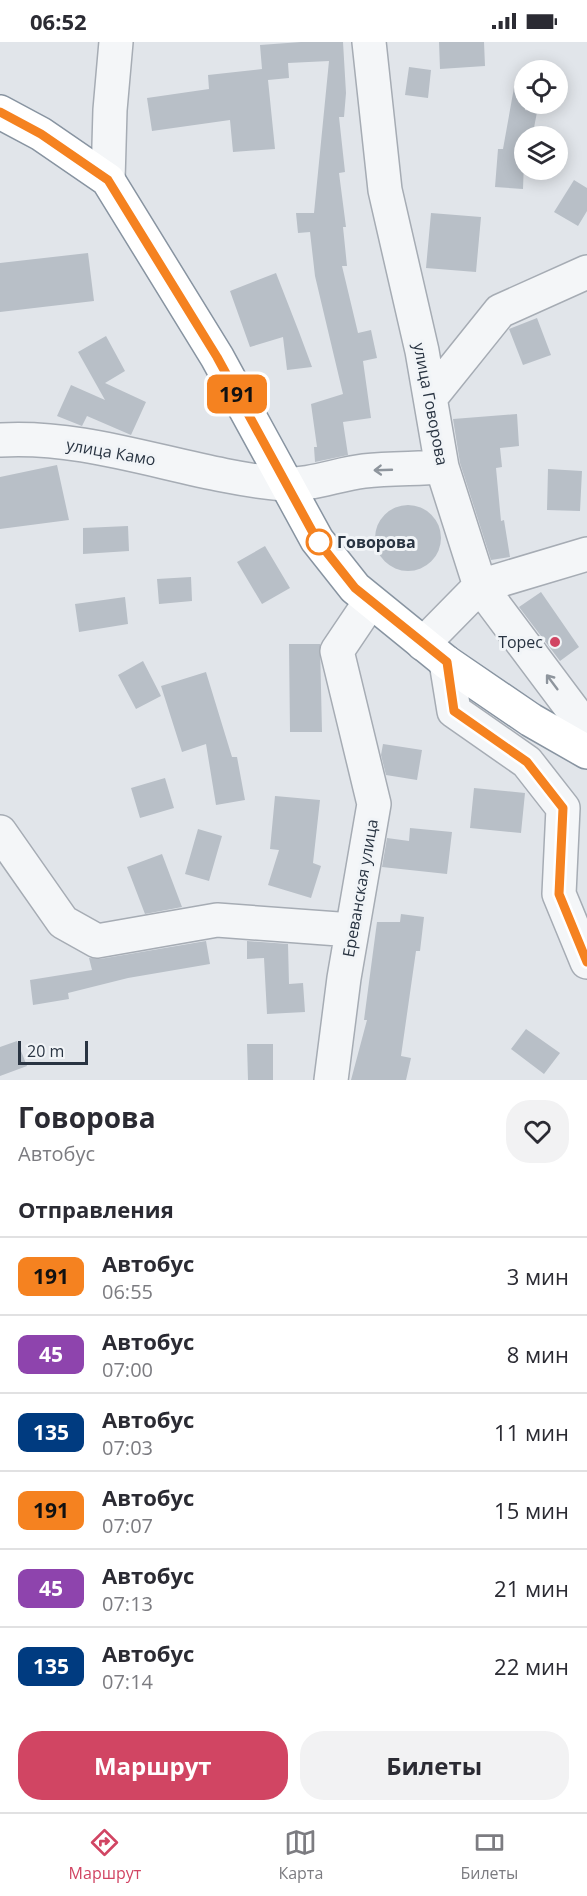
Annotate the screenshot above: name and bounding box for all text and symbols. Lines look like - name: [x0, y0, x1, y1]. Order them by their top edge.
- text: 06:52: [30, 6, 87, 36]
- map controls: [514, 60, 568, 180]
- button: locate: [514, 60, 568, 114]
- button: layers: [514, 126, 568, 180]
- street label: улица Говорова: [408, 341, 454, 467]
- line badge: 191: [202, 374, 272, 414]
- text: 191: [219, 380, 255, 408]
- street label: улица Камо: [65, 433, 157, 471]
- one-way arrow: [374, 465, 394, 476]
- marker: Говорова: [306, 529, 332, 555]
- place label: Говорова: [337, 531, 416, 553]
- place label: Торес: [498, 631, 543, 653]
- marker: Торес: [548, 635, 562, 649]
- one-way arrow: [546, 675, 558, 691]
- street label: Ереванская улица: [337, 817, 383, 959]
- scale bar: [18, 1038, 88, 1066]
- text: 20 m: [27, 1040, 64, 1062]
- text: Говорова: [18, 1098, 156, 1136]
- button: heart: [506, 1100, 569, 1163]
- text: Автобус: [18, 1140, 95, 1167]
- text: Отправления: [18, 1194, 174, 1224]
- text: Автобус: [102, 1248, 194, 1278]
- text: 3 мин: [507, 1261, 569, 1291]
- text: 191: [33, 1262, 69, 1290]
- text: 06:55: [102, 1278, 153, 1305]
- text: Автобус: [102, 1326, 194, 1356]
- text: 8 мин: [507, 1339, 569, 1369]
- text: 45: [39, 1340, 63, 1368]
- text: 07:00: [102, 1356, 153, 1383]
- text: Автобус: [102, 1404, 194, 1434]
- text: 11 мин: [494, 1417, 569, 1447]
- text: 135: [33, 1418, 69, 1446]
- text: 07:03: [102, 1434, 153, 1461]
- text: Автобус: [102, 1482, 194, 1512]
- text: 15 мин: [494, 1495, 569, 1525]
- text: 191: [33, 1496, 69, 1524]
- text: 07:07: [102, 1512, 153, 1539]
- text: Автобус: [102, 1560, 194, 1590]
- text: 21 мин: [494, 1573, 569, 1603]
- text: 45: [39, 1574, 63, 1602]
- text: 07:13: [102, 1590, 153, 1617]
- text: Автобус: [102, 1638, 194, 1668]
- text: 22 мин: [494, 1651, 569, 1681]
- text: 135: [33, 1652, 69, 1680]
- text: 07:14: [102, 1668, 153, 1695]
- button: Маршрут: [18, 1731, 288, 1800]
- button: Билеты: [300, 1731, 569, 1800]
- tab: Маршрут: [69, 1826, 141, 1884]
- tab: Карта: [278, 1826, 323, 1884]
- tab: Билеты: [460, 1826, 518, 1884]

